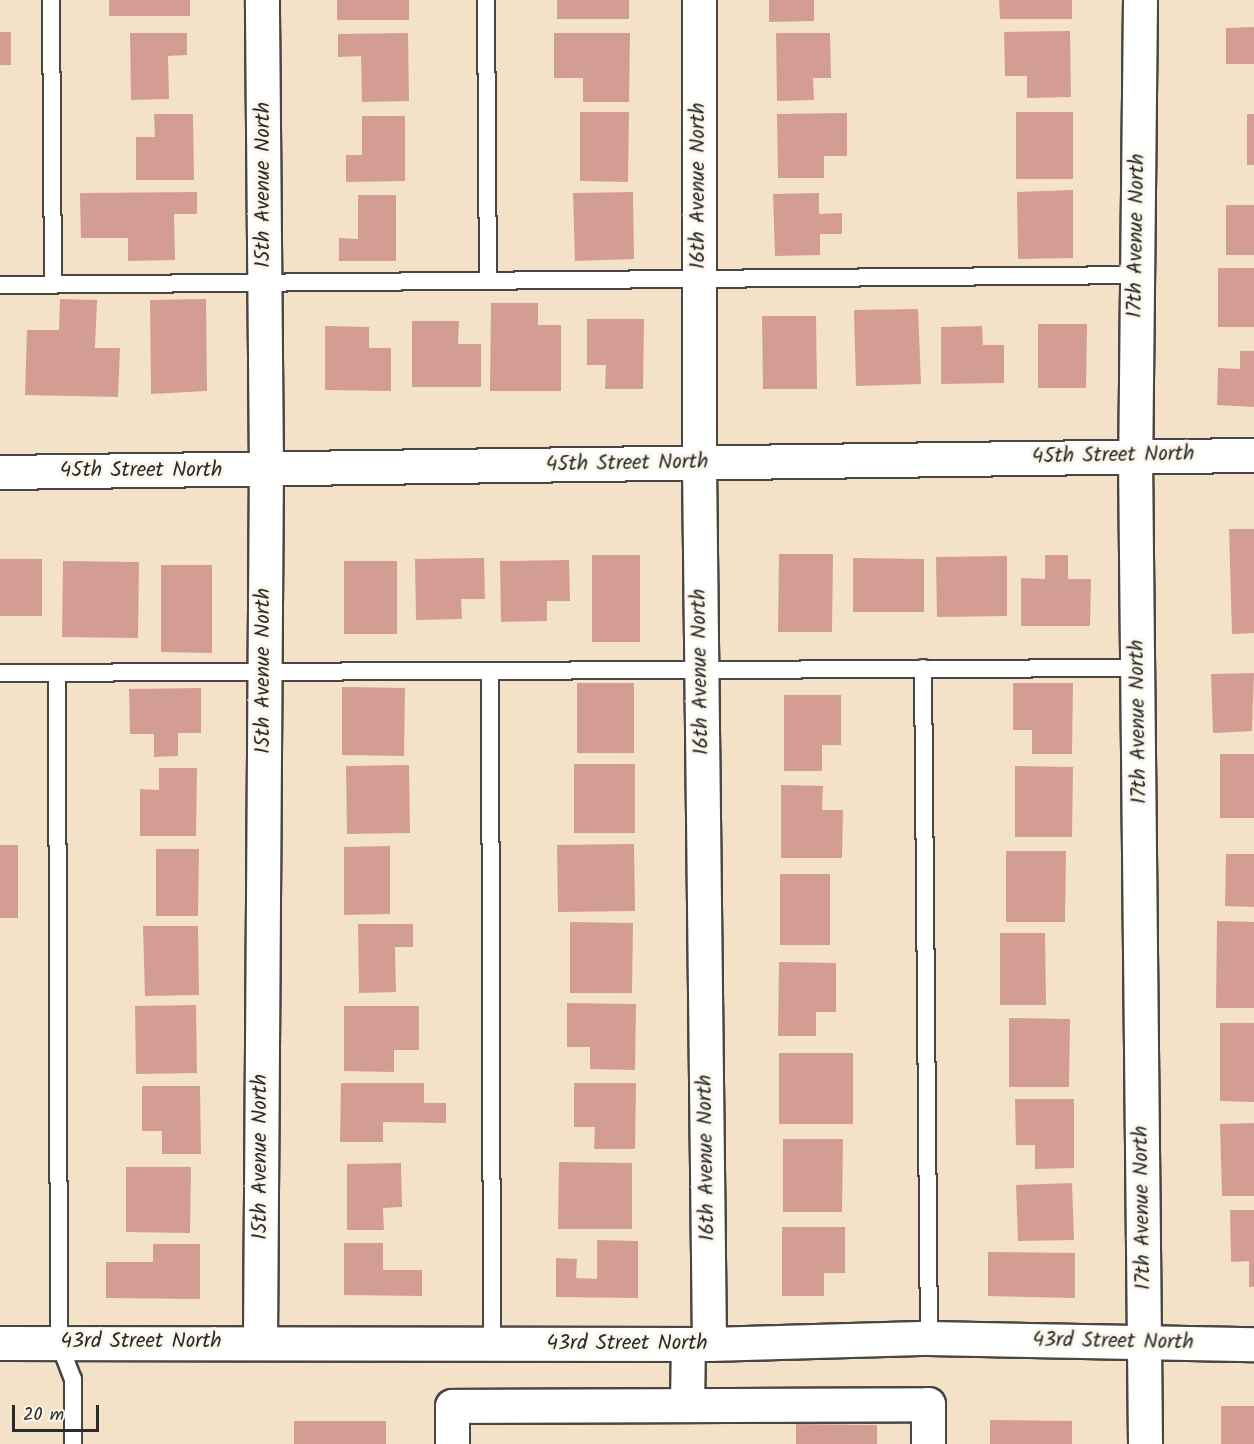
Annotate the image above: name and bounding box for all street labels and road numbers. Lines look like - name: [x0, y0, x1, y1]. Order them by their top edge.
- street label: 15th Avenue North: [251, 102, 277, 268]
- street label: 16th Avenue North: [686, 103, 712, 269]
- street label: 17th Avenue North: [1123, 154, 1151, 318]
- street label: 45th Street North: [1032, 442, 1194, 470]
- street label: 45th Street North: [546, 450, 708, 478]
- street label: 45th Street North: [60, 458, 222, 484]
- street label: 15th Avenue North: [251, 588, 277, 754]
- street label: 16th Avenue North: [687, 589, 715, 755]
- street label: 17th Avenue North: [1125, 640, 1153, 804]
- street label: 15th Avenue North: [248, 1074, 274, 1240]
- street label: 16th Avenue North: [693, 1075, 721, 1241]
- street label: 17th Avenue North: [1129, 1126, 1157, 1290]
- street label: 43rd Street North: [1032, 1328, 1194, 1356]
- street label: 43rd Street North: [60, 1329, 222, 1355]
- street label: 43rd Street North: [546, 1331, 708, 1357]

